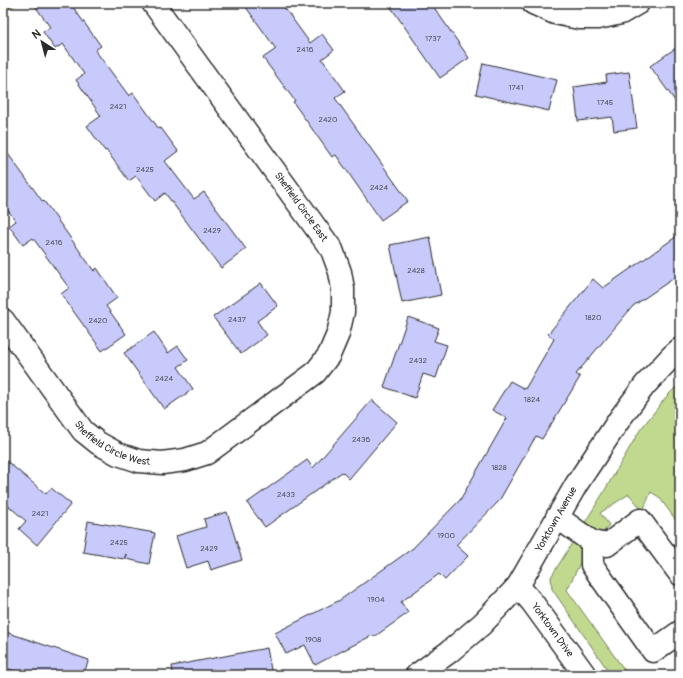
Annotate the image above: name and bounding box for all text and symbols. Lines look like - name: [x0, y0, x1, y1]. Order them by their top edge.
- north arrow: [22, 22, 62, 62]
- text: N: [30, 27, 44, 42]
- house number: 1737: [425, 34, 442, 43]
- house number: 2416: [297, 45, 314, 54]
- house number: 1741: [508, 83, 524, 92]
- house number: 1745: [597, 98, 613, 107]
- house number: 2421: [110, 102, 126, 111]
- house number: 2420: [318, 115, 338, 124]
- house number: 2425: [136, 165, 154, 174]
- street label: Sheffield Circle East: [272, 170, 331, 245]
- house number: 2424: [370, 183, 388, 192]
- house number: 2429: [203, 226, 221, 235]
- house number: 2416: [46, 238, 63, 247]
- house number: 2428: [407, 266, 425, 275]
- house number: 1820: [584, 313, 602, 322]
- house number: 2437: [228, 315, 247, 324]
- house number: 2420: [88, 316, 108, 325]
- house number: 2432: [409, 356, 428, 365]
- house number: 2424: [155, 374, 173, 383]
- house number: 1824: [524, 395, 540, 404]
- street label: Sheffield Circle West: [72, 419, 152, 468]
- house number: 2436: [352, 435, 370, 444]
- house number: 1828: [491, 463, 507, 472]
- street label: Yorktown Avenue: [533, 485, 580, 555]
- house number: 2433: [277, 490, 296, 499]
- house number: 2421: [32, 509, 48, 518]
- house number: 1900: [437, 531, 456, 540]
- house number: 2425: [110, 538, 128, 547]
- house number: 2429: [200, 544, 218, 553]
- house number: 1904: [367, 595, 385, 604]
- street label: Yorktown Drive: [528, 600, 576, 659]
- house number: 1908: [305, 635, 321, 644]

